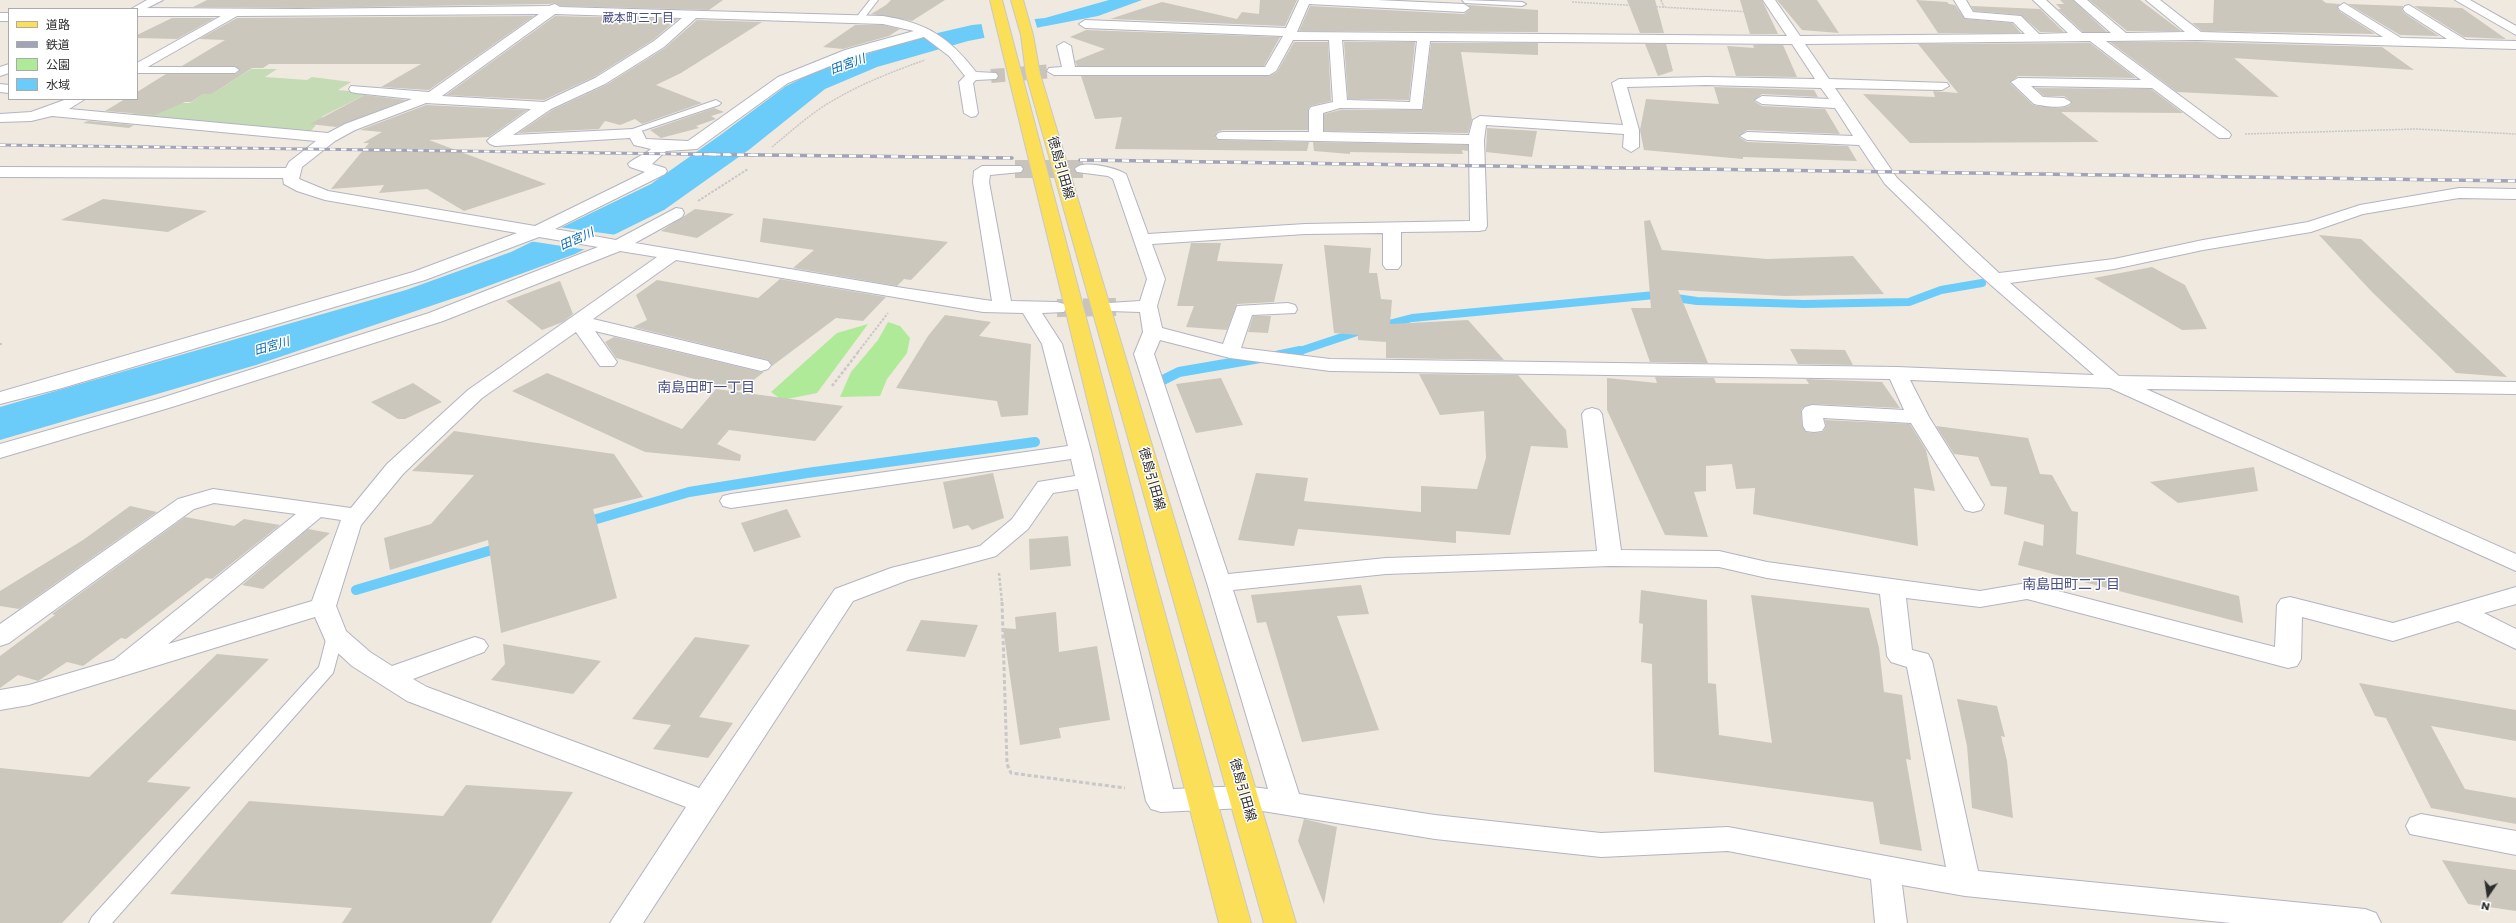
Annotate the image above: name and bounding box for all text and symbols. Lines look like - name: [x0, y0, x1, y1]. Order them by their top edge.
- legend: [8, 8, 138, 100]
- district label: 蔵本町三丁目: [602, 12, 674, 26]
- text: 道路: [46, 16, 70, 33]
- text: 鉄道: [46, 36, 70, 53]
- water label: 田宮川: [829, 52, 867, 78]
- text: 公園: [46, 56, 70, 73]
- text: 水域: [46, 76, 70, 93]
- street label: 徳島引田線: [1044, 135, 1076, 201]
- water label: 田宮川: [558, 226, 596, 254]
- water label: 田宮川: [253, 335, 291, 359]
- district label: 南島田町一丁目: [657, 380, 755, 396]
- street label: 徳島引田線: [1135, 446, 1167, 512]
- district label: 南島田町二丁目: [2022, 577, 2120, 593]
- street label: 徳島引田線: [1226, 757, 1258, 823]
- north arrow: [2468, 875, 2508, 915]
- text: N: [2479, 898, 2491, 915]

